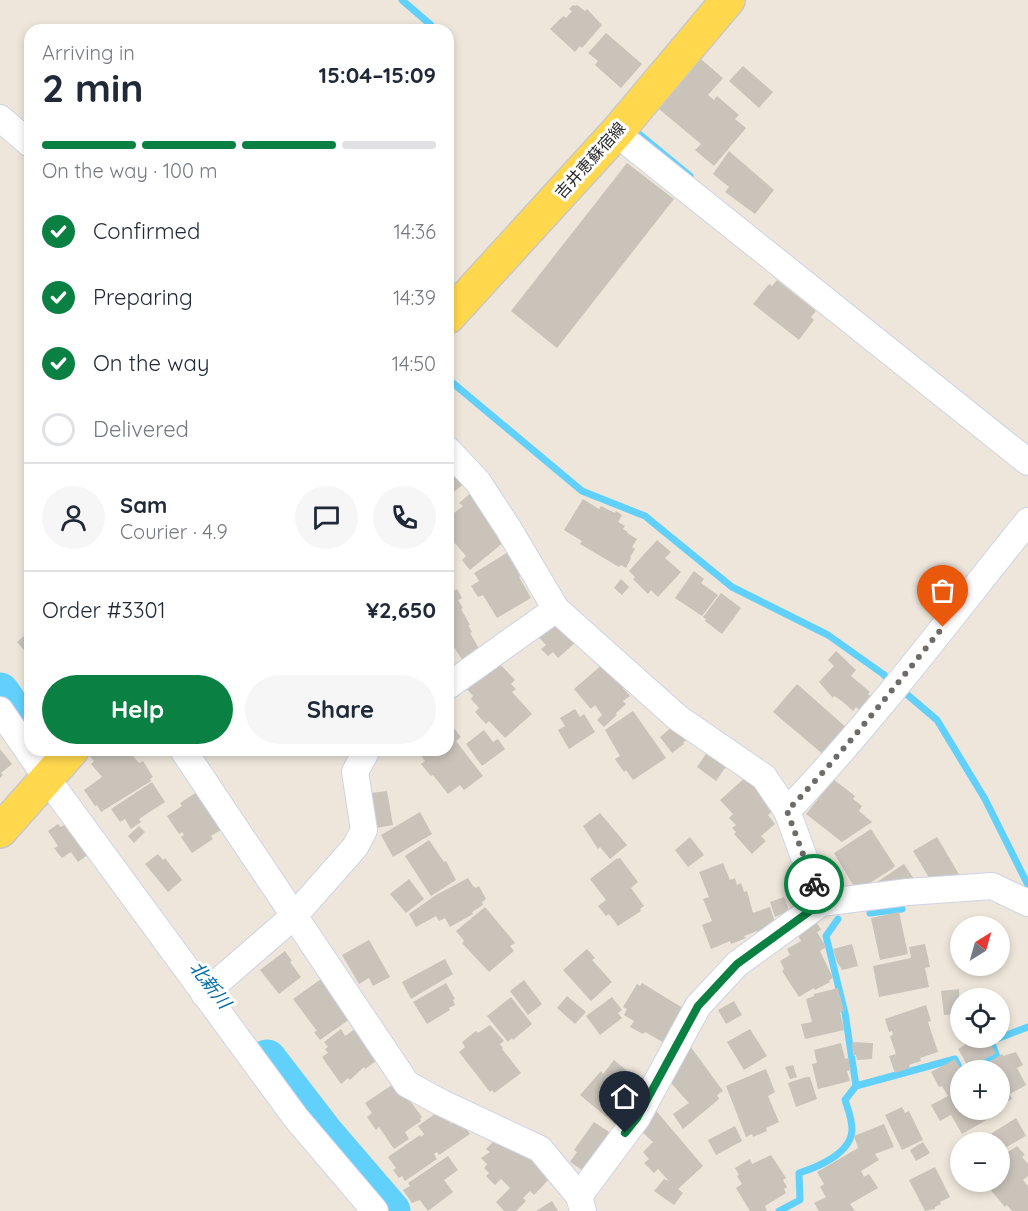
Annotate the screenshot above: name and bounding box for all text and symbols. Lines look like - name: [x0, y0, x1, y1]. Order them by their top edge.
- text: Arriving in: [42, 40, 135, 65]
- text: 15:04–15:09: [319, 61, 436, 89]
- text: 2 min: [42, 63, 144, 112]
- street label: 吉井恵蘇宿線: [550, 118, 630, 202]
- text: On the way · 100 m: [42, 158, 218, 183]
- icon: check: [42, 215, 75, 248]
- text: Confirmed: [93, 217, 200, 245]
- text: 14:36: [393, 219, 436, 244]
- icon: check: [42, 281, 75, 314]
- text: Preparing: [93, 283, 193, 311]
- text: 14:39: [393, 285, 436, 310]
- icon: check: [42, 347, 75, 380]
- text: On the way: [93, 349, 209, 377]
- text: 14:50: [392, 351, 436, 376]
- text: Delivered: [93, 415, 189, 443]
- button: person: [42, 486, 105, 549]
- button: chat: [295, 486, 358, 549]
- button: phone: [373, 486, 436, 549]
- text: Sam: [120, 491, 167, 519]
- text: Courier · 4.9: [120, 519, 228, 544]
- pin: [917, 565, 968, 627]
- icon: bag: [926, 574, 959, 607]
- text: Order #3301: [42, 596, 166, 624]
- text: ¥2,650: [366, 596, 436, 624]
- button: Help: [42, 675, 233, 744]
- button: Share: [245, 675, 436, 744]
- courier: [784, 854, 844, 914]
- icon: bike: [798, 868, 831, 901]
- north arrow: [950, 916, 1010, 976]
- map controls: [950, 916, 1010, 1192]
- water label: 北新川: [185, 956, 237, 1015]
- button: locate: [950, 988, 1010, 1048]
- button: +: [950, 1060, 1010, 1120]
- pin: [599, 1071, 650, 1133]
- icon: home: [608, 1080, 641, 1113]
- button: −: [950, 1132, 1010, 1192]

